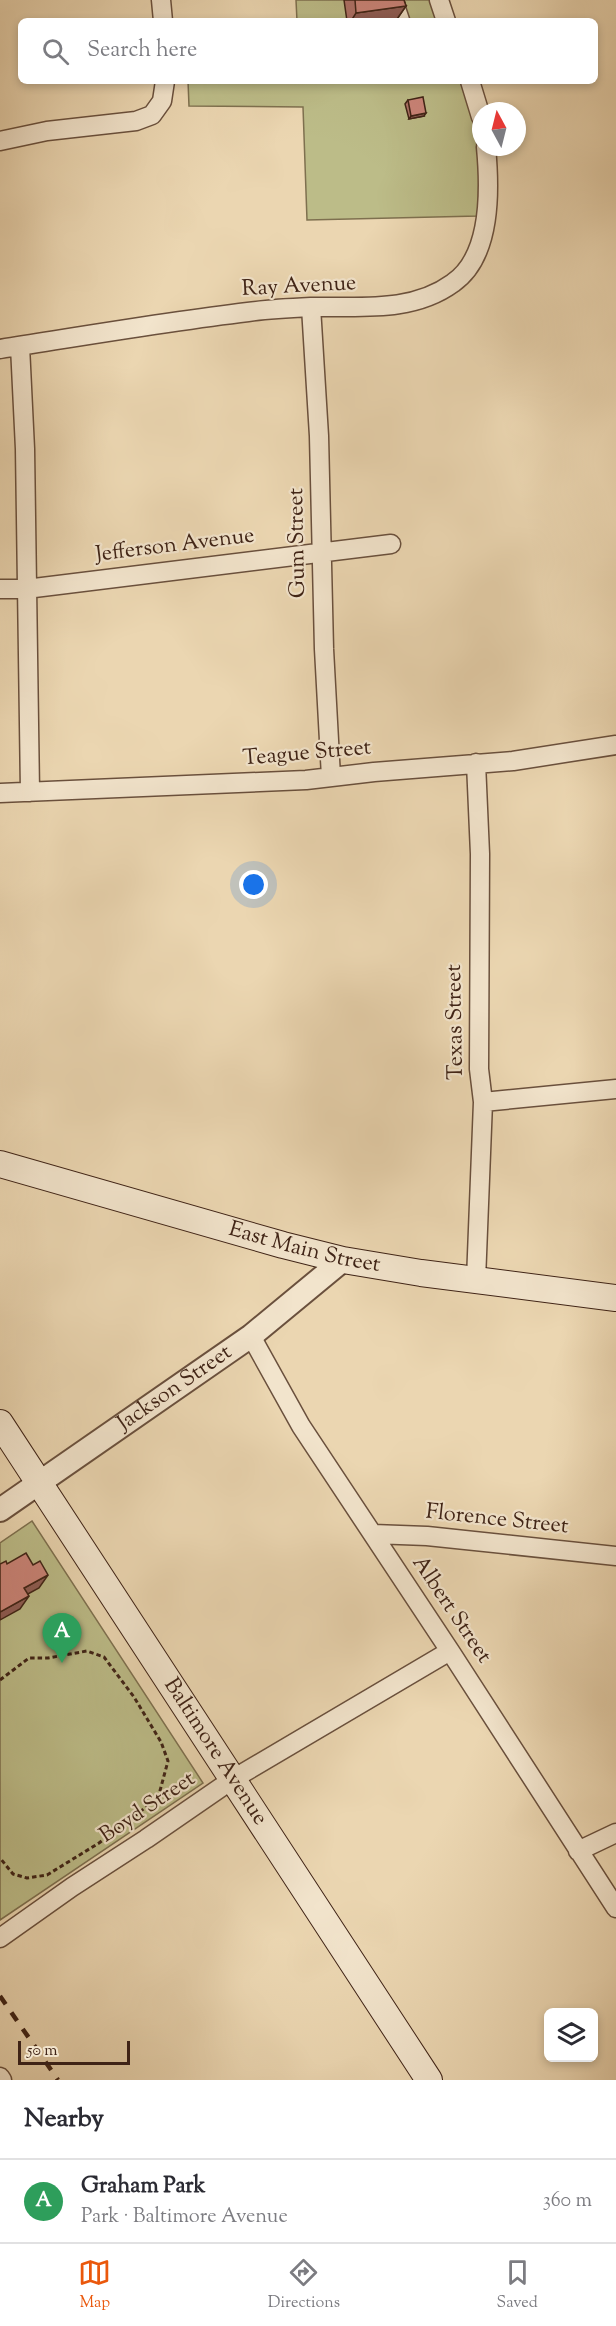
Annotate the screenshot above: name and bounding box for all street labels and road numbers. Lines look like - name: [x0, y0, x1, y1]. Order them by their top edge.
- street label: Ray Avenue: [241, 268, 357, 306]
- street label: Gum Street: [281, 487, 315, 598]
- street label: Jefferson Avenue: [93, 520, 256, 572]
- street label: Teague Street: [241, 732, 373, 776]
- street label: Texas Street: [439, 963, 473, 1080]
- street label: East Main Street: [225, 1214, 383, 1282]
- street label: Jackson Street: [110, 1337, 239, 1440]
- street label: Florence Street: [424, 1497, 570, 1543]
- street label: Albert Street: [403, 1550, 499, 1671]
- street label: Baltimore Avenue: [155, 1672, 275, 1832]
- street label: Boyd Street: [94, 1764, 203, 1852]

